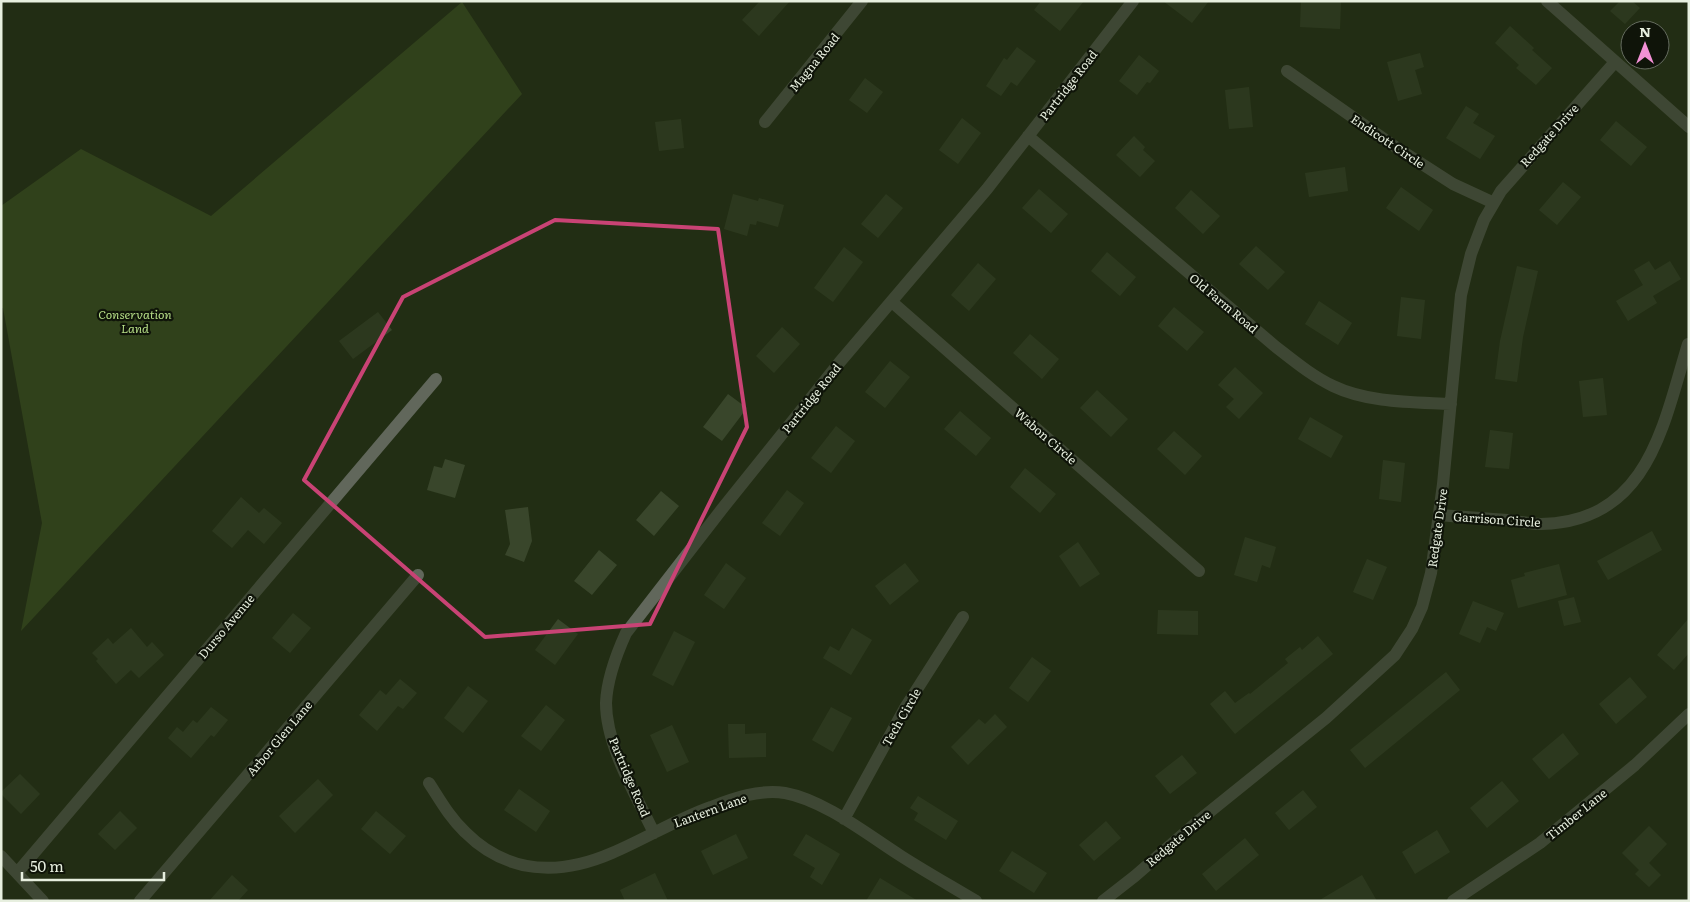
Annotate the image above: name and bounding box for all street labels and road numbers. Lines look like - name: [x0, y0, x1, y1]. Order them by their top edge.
- street label: Magna Road: [785, 28, 844, 95]
- street label: Partridge Road: [1035, 45, 1102, 124]
- street label: Redgate Drive: [1516, 99, 1582, 171]
- street label: Endicott Circle: [1347, 110, 1429, 172]
- street label: Old Farm Road: [1186, 269, 1263, 338]
- street label: Partridge Road: [777, 359, 845, 437]
- street label: Wabon Circle: [1011, 404, 1081, 468]
- street label: Redgate Drive: [1423, 487, 1451, 569]
- street label: Garrison Circle: [1453, 507, 1541, 531]
- street label: Durso Avenue: [194, 590, 258, 662]
- street label: Tech Circle: [877, 685, 925, 749]
- street label: Arbor Glen Lane: [242, 696, 316, 780]
- street label: Partridge Road: [605, 734, 655, 820]
- street label: Timber Lane: [1542, 784, 1610, 844]
- street label: Lantern Lane: [671, 788, 749, 832]
- street label: Redgate Drive: [1142, 806, 1214, 870]

